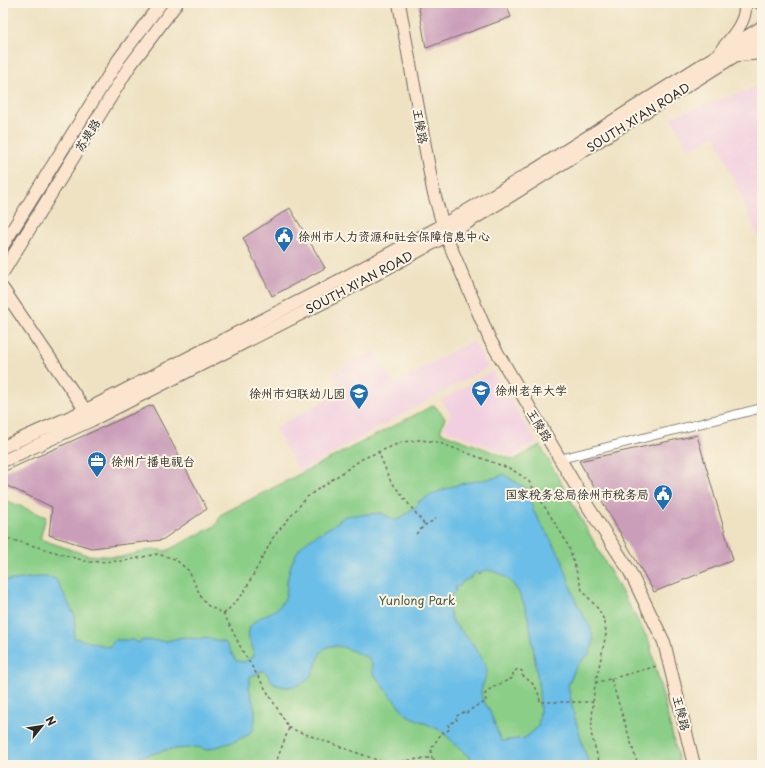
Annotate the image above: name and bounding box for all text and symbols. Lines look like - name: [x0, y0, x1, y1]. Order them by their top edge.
- street label: SOUTH XI'AN ROAD: [583, 78, 693, 156]
- street label: 王陵路: [409, 107, 433, 145]
- street label: 苏堤路: [70, 115, 104, 155]
- public building icon: 徐州市人力资源和社会保障信息中心: [273, 225, 295, 253]
- place label: 徐州市人力资源和社会保障信息中心: [298, 227, 490, 245]
- street label: SOUTH XI'AN ROAD: [302, 246, 416, 318]
- school or university icon: 徐州老年大学: [470, 379, 492, 407]
- place label: 徐州老年大学: [495, 381, 567, 399]
- school or university icon: 徐州市妇联幼儿园: [348, 382, 370, 410]
- place label: 徐州市妇联幼儿园: [249, 384, 345, 402]
- street label: 王陵路: [523, 405, 557, 445]
- office icon: 徐州广播电视台: [86, 450, 108, 478]
- place label: 徐州广播电视台: [111, 452, 195, 470]
- public building icon: 国家税务总局徐州市税务局: [652, 483, 674, 511]
- place label: 国家税务总局徐州市税务局: [505, 485, 649, 503]
- park label: Yunlong Park: [379, 591, 455, 609]
- street label: 王陵路: [669, 693, 695, 733]
- north arrow: [22, 706, 62, 746]
- text: N: [42, 713, 61, 729]

